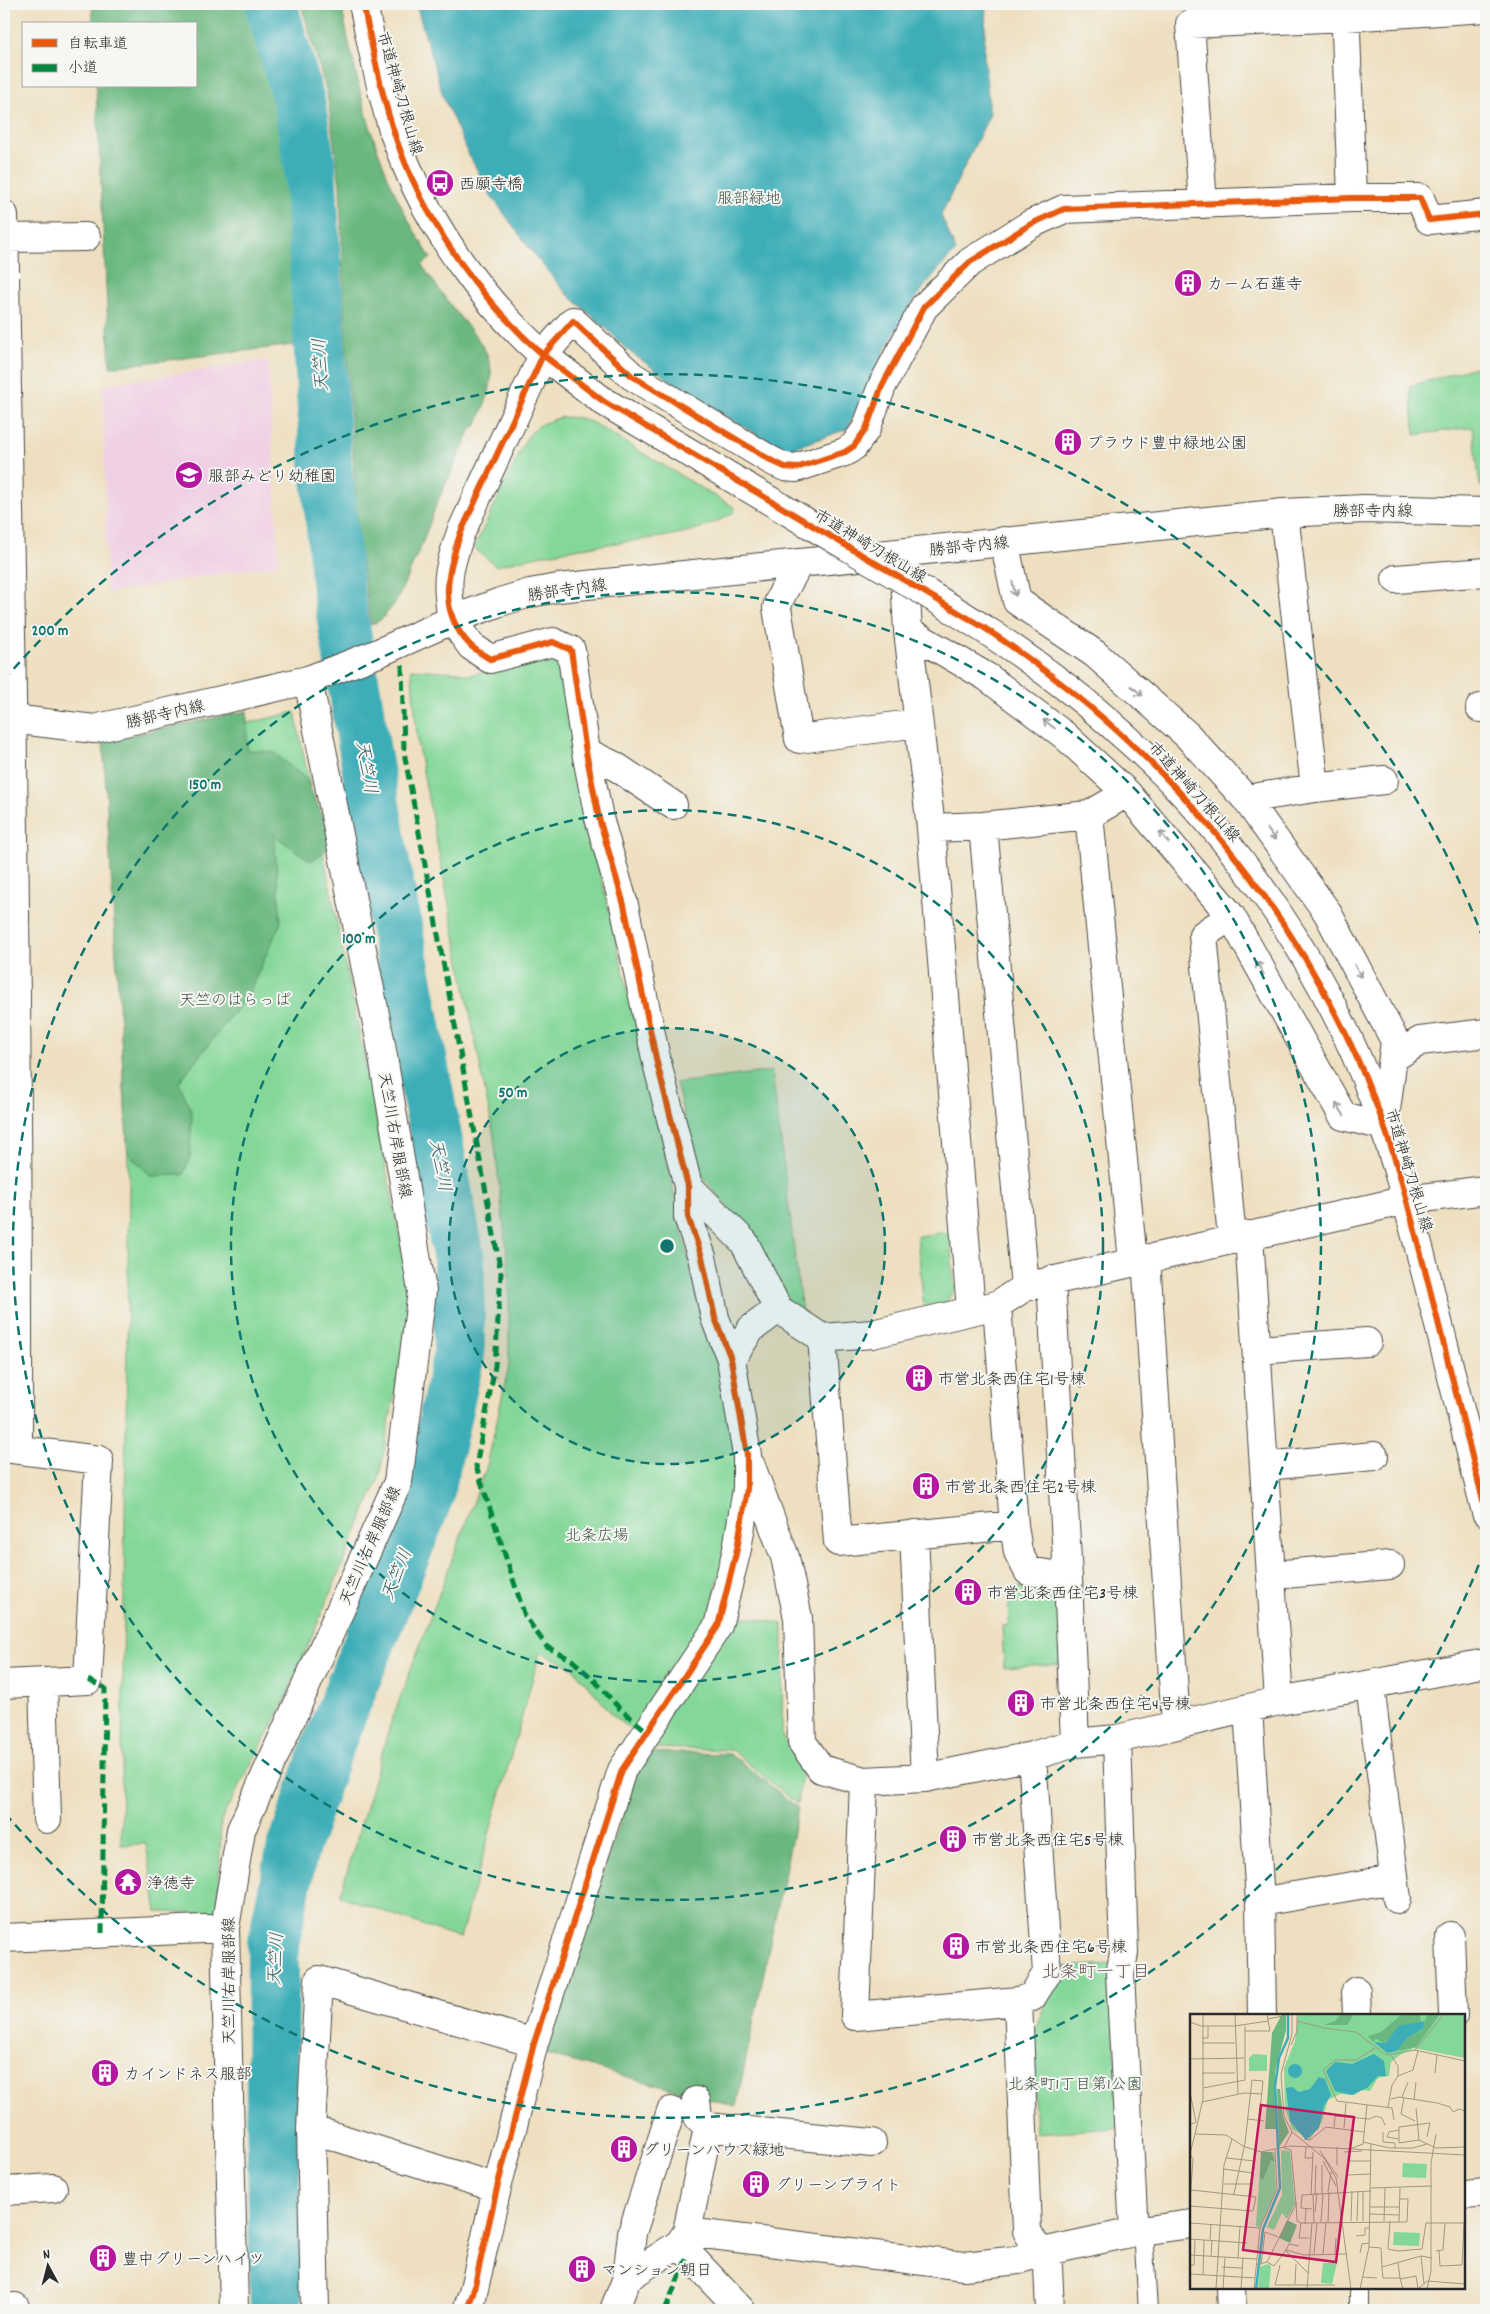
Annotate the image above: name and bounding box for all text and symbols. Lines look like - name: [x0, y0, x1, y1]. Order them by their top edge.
- legend: [22, 22, 198, 88]
- street label: 市道神崎刀根山線: [370, 29, 427, 158]
- text: 自転車道: [68, 34, 128, 56]
- text: 小道: [68, 58, 98, 80]
- bus stop icon: 西願寺橋: [425, 168, 455, 198]
- place label: 西願寺橋: [459, 174, 523, 197]
- park label: 服部緑地: [717, 188, 781, 211]
- building icon: カーム石蓮寺: [1173, 268, 1203, 298]
- place label: カーム石蓮寺: [1207, 274, 1302, 297]
- water label: 天竺川: [309, 337, 336, 392]
- building icon: プラウド豊中緑地公園: [1053, 427, 1083, 457]
- place label: プラウド豊中緑地公園: [1087, 433, 1247, 456]
- school or university icon: 服部みどり幼稚園: [174, 460, 204, 490]
- place label: 服部みどり幼稚園: [208, 466, 336, 489]
- street label: 勝部寺内線: [1333, 501, 1413, 524]
- street label: 市道神崎刀根山線: [809, 504, 931, 590]
- street label: 勝部寺内線: [928, 532, 1010, 563]
- street label: 勝部寺内線: [526, 575, 609, 608]
- one-way arrow: [1010, 580, 1019, 596]
- text: 200 m: [32, 621, 68, 643]
- one-way arrow: [1130, 685, 1143, 696]
- street label: 勝部寺内線: [124, 695, 207, 736]
- one-way arrow: [1043, 718, 1056, 729]
- street label: 市道神崎刀根山線: [1142, 737, 1245, 848]
- water label: 天竺川: [348, 739, 382, 796]
- text: 150 m: [189, 775, 221, 797]
- one-way arrow: [1266, 827, 1276, 841]
- one-way arrow: [1159, 831, 1170, 844]
- text: 100 m: [342, 929, 376, 951]
- one-way arrow: [1255, 960, 1265, 975]
- one-way arrow: [1354, 963, 1363, 978]
- park label: 天竺のはらっぱ: [179, 990, 291, 1013]
- street label: 天竺川右岸服部線: [371, 1070, 416, 1200]
- text: 50 m: [499, 1083, 527, 1105]
- one-way arrow: [1335, 1102, 1346, 1116]
- street label: 市道神崎刀根山線: [1378, 1106, 1437, 1235]
- water label: 天竺川: [421, 1137, 456, 1194]
- centre of rings: [658, 1237, 676, 1255]
- building icon: 市営北条西住宅1号棟: [904, 1363, 934, 1393]
- place label: 市営北条西住宅1号棟: [938, 1369, 1086, 1392]
- building icon: 市営北条西住宅2号棟: [911, 1471, 941, 1501]
- place label: 市営北条西住宅2号棟: [945, 1477, 1096, 1500]
- street label: 天竺川右岸服部線: [334, 1483, 404, 1607]
- park label: 北条広場: [565, 1525, 629, 1548]
- water label: 天竺川: [376, 1545, 416, 1603]
- building icon: 市営北条西住宅3号棟: [953, 1577, 983, 1607]
- place label: 市営北条西住宅3号棟: [987, 1583, 1138, 1606]
- building icon: 市営北条西住宅4号棟: [1006, 1688, 1036, 1718]
- place label: 市営北条西住宅4号棟: [1040, 1694, 1191, 1717]
- building icon: 市営北条西住宅5号棟: [938, 1824, 968, 1854]
- place label: 市営北条西住宅5号棟: [972, 1830, 1123, 1853]
- temple icon: 浄徳寺: [113, 1867, 143, 1897]
- place label: 浄徳寺: [147, 1873, 195, 1896]
- street label: 天竺川右岸服部線: [219, 1917, 242, 2045]
- building icon: 市営北条西住宅6号棟: [941, 1931, 971, 1961]
- water label: 天竺川: [264, 1932, 291, 1987]
- place label: 市営北条西住宅6号棟: [975, 1937, 1127, 1960]
- district label: 北条町一丁目: [1042, 1961, 1150, 1986]
- inset map: [1190, 2014, 1465, 2289]
- building icon: カインドネス服部: [90, 2058, 120, 2088]
- place label: カインドネス服部: [124, 2064, 252, 2087]
- park label: 北条町1丁目第1公園: [1007, 2074, 1143, 2097]
- building icon: グリーンハウス緑地: [609, 2134, 639, 2164]
- place label: グリーンハウス緑地: [643, 2140, 784, 2163]
- building icon: グリーンブライト: [741, 2169, 771, 2199]
- place label: グリーンブライト: [775, 2175, 901, 2198]
- north arrow: [22, 2242, 72, 2292]
- building icon: 豊中グリーンハイツ: [88, 2243, 118, 2273]
- text: N: [42, 2245, 51, 2265]
- place label: 豊中グリーンハイツ: [122, 2249, 264, 2272]
- building icon: マンション朝日: [567, 2254, 597, 2284]
- place label: マンション朝日: [601, 2260, 712, 2283]

